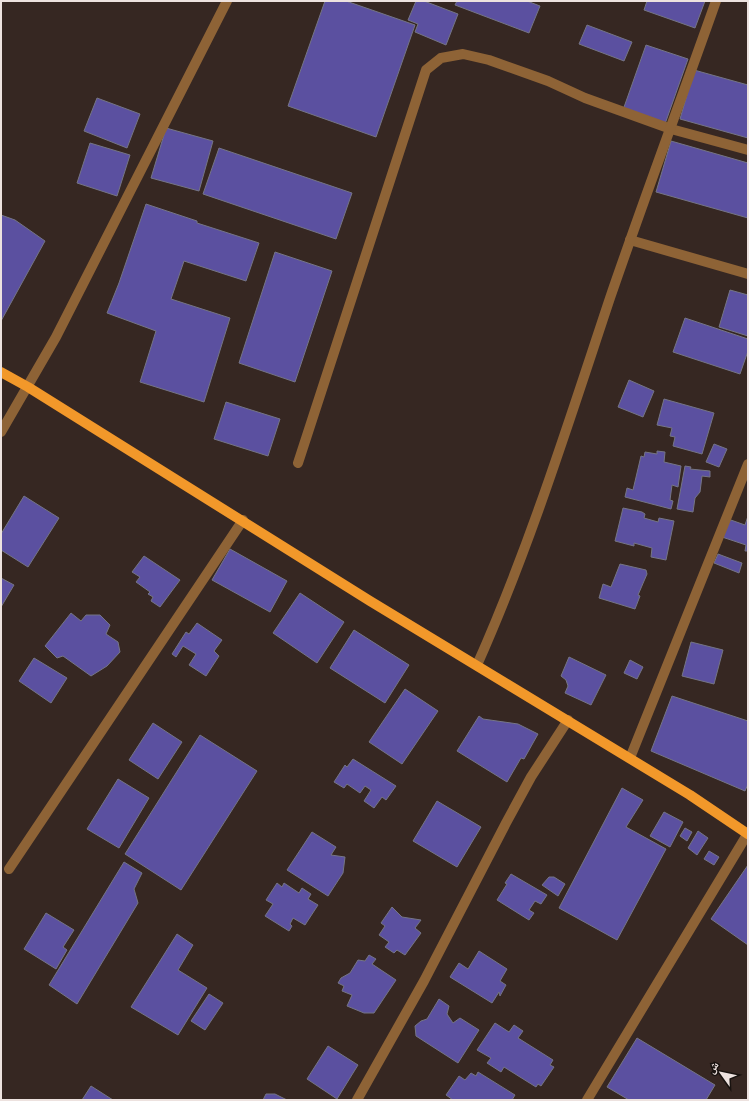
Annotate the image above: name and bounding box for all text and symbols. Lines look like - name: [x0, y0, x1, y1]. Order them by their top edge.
- north arrow: [701, 1053, 741, 1093]
- text: ش: [704, 1059, 723, 1077]

